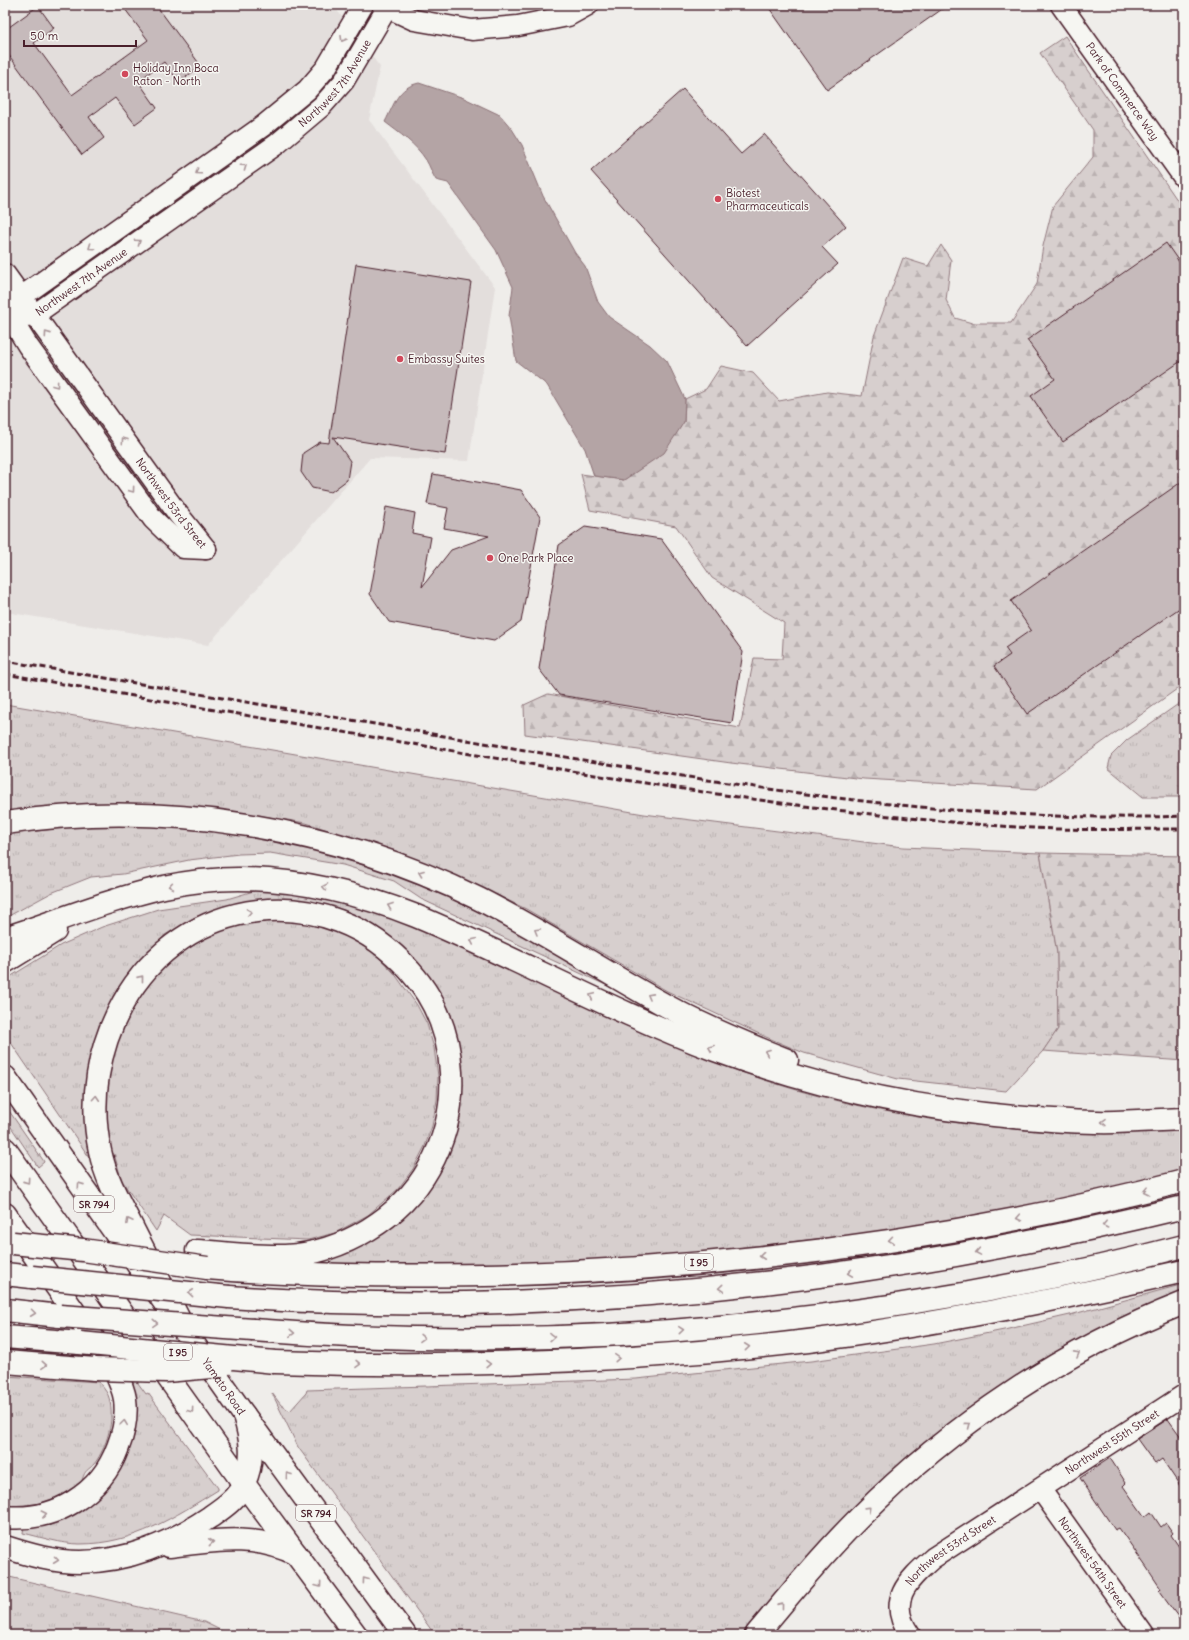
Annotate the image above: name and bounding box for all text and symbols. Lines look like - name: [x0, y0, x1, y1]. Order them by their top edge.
- scale bar: [24, 22, 136, 48]
- text: 50 m: [30, 28, 59, 43]
- one-way arrow: [341, 35, 348, 42]
- street label: Northwest 7th Avenue: [295, 37, 374, 130]
- street label: Park of Commerce Way: [1083, 40, 1162, 143]
- place label: Holiday Inn Boca Raton - North: [133, 61, 219, 88]
- marker: Holiday Inn Boca Raton - North: [120, 69, 130, 79]
- one-way arrow: [240, 165, 247, 172]
- one-way arrow: [195, 167, 202, 174]
- place label: Biotest Pharmaceuticals: [726, 186, 809, 213]
- marker: Biotest Pharmaceuticals: [713, 194, 723, 204]
- one-way arrow: [134, 239, 141, 247]
- one-way arrow: [89, 242, 96, 249]
- street label: Northwest 7th Avenue: [33, 245, 130, 319]
- one-way arrow: [45, 332, 52, 339]
- place label: Embassy Suites: [408, 352, 485, 366]
- marker: Embassy Suites: [395, 354, 405, 364]
- one-way arrow: [51, 380, 58, 387]
- one-way arrow: [122, 437, 129, 444]
- street label: Northwest 53rd Street: [133, 455, 210, 551]
- one-way arrow: [127, 486, 134, 493]
- place label: One Park Place: [498, 551, 573, 565]
- marker: One Park Place: [485, 553, 495, 563]
- one-way arrow: [418, 869, 425, 877]
- one-way arrow: [168, 881, 174, 890]
- one-way arrow: [322, 884, 329, 892]
- one-way arrow: [387, 902, 394, 910]
- one-way arrow: [246, 908, 252, 917]
- one-way arrow: [534, 928, 541, 935]
- one-way arrow: [470, 938, 478, 946]
- one-way arrow: [136, 975, 143, 983]
- one-way arrow: [588, 993, 596, 1001]
- one-way arrow: [647, 994, 654, 1001]
- one-way arrow: [707, 1045, 715, 1053]
- one-way arrow: [764, 1049, 771, 1057]
- one-way arrow: [91, 1095, 100, 1101]
- one-way arrow: [1101, 1117, 1107, 1126]
- one-way arrow: [22, 1176, 29, 1183]
- one-way arrow: [78, 1183, 85, 1190]
- one-way arrow: [1143, 1186, 1150, 1195]
- road number: SR 794: [74, 1196, 114, 1212]
- one-way arrow: [1016, 1213, 1022, 1221]
- one-way arrow: [126, 1218, 134, 1225]
- one-way arrow: [1102, 1221, 1108, 1229]
- one-way arrow: [888, 1235, 894, 1244]
- one-way arrow: [975, 1247, 981, 1256]
- one-way arrow: [759, 1251, 765, 1260]
- road number: I 95: [685, 1254, 713, 1270]
- one-way arrow: [847, 1268, 853, 1277]
- one-way arrow: [718, 1284, 724, 1293]
- one-way arrow: [188, 1289, 194, 1298]
- one-way arrow: [30, 1308, 36, 1317]
- one-way arrow: [152, 1319, 158, 1328]
- one-way arrow: [678, 1325, 684, 1334]
- one-way arrow: [289, 1329, 295, 1338]
- one-way arrow: [549, 1333, 555, 1341]
- one-way arrow: [419, 1334, 425, 1342]
- one-way arrow: [744, 1343, 750, 1352]
- road number: I 95: [164, 1344, 192, 1360]
- one-way arrow: [1072, 1351, 1080, 1359]
- one-way arrow: [614, 1353, 620, 1362]
- street label: Yamato Road: [199, 1355, 249, 1418]
- one-way arrow: [485, 1359, 491, 1368]
- one-way arrow: [41, 1360, 47, 1369]
- one-way arrow: [355, 1360, 361, 1368]
- one-way arrow: [186, 1406, 194, 1413]
- street label: Northwest 55th Street: [1063, 1406, 1162, 1477]
- one-way arrow: [119, 1420, 128, 1426]
- one-way arrow: [963, 1422, 970, 1429]
- one-way arrow: [286, 1472, 293, 1479]
- road number: SR 794: [296, 1505, 336, 1521]
- one-way arrow: [863, 1506, 871, 1513]
- one-way arrow: [40, 1511, 47, 1519]
- street label: Northwest 53rd Street: [902, 1512, 999, 1588]
- street label: Northwest 54th Street: [1055, 1514, 1130, 1611]
- one-way arrow: [208, 1537, 214, 1546]
- one-way arrow: [53, 1555, 59, 1564]
- one-way arrow: [363, 1577, 370, 1584]
- one-way arrow: [315, 1581, 322, 1588]
- one-way arrow: [777, 1602, 784, 1609]

